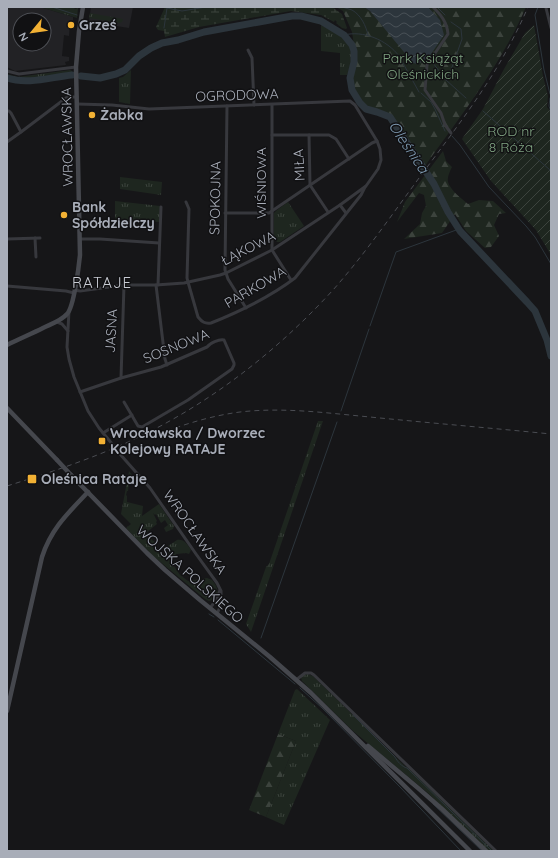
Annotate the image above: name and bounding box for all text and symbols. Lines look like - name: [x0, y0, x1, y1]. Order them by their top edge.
- north arrow: [12, 12, 52, 52]
- place label: Grześ: [79, 16, 117, 34]
- marker: Grześ: [66, 20, 76, 30]
- text: N: [15, 30, 31, 44]
- park label: Park Książąt Oleśnickich: [383, 49, 464, 83]
- street label: OGRODOWA: [195, 85, 279, 105]
- street label: WROCŁAWSKA: [57, 87, 77, 187]
- place label: Żabka: [100, 106, 143, 124]
- marker: Żabka: [87, 110, 97, 120]
- water label: Oleśnica: [385, 117, 434, 178]
- park label: ROD nr 8 Róża: [487, 122, 535, 156]
- street label: WIŚNIOWA: [252, 147, 270, 219]
- street label: MIŁA: [289, 148, 309, 182]
- street label: SPOKOJNA: [205, 161, 225, 235]
- place label: Bank Spółdzielczy: [72, 198, 155, 232]
- marker: Bank Spółdzielczy: [59, 210, 69, 220]
- street label: ŁĄKOWA: [218, 227, 278, 269]
- street label: PARKOWA: [221, 262, 289, 312]
- district label: RATAJE: [72, 273, 132, 292]
- street label: JASNA: [101, 309, 121, 353]
- street label: SOSNOWA: [140, 325, 212, 367]
- place label: Wrocławska / Dworzec Kolejowy RATAJE: [110, 424, 265, 458]
- marker: Wrocławska / Dworzec Kolejowy RATAJE: [97, 436, 107, 446]
- place label: Oleśnica Rataje: [41, 470, 147, 488]
- marker: Oleśnica Rataje: [26, 473, 38, 485]
- street label: WROCŁAWSKA: [159, 486, 231, 578]
- street label: WOJSKA POLSKIEGO: [133, 521, 247, 627]

